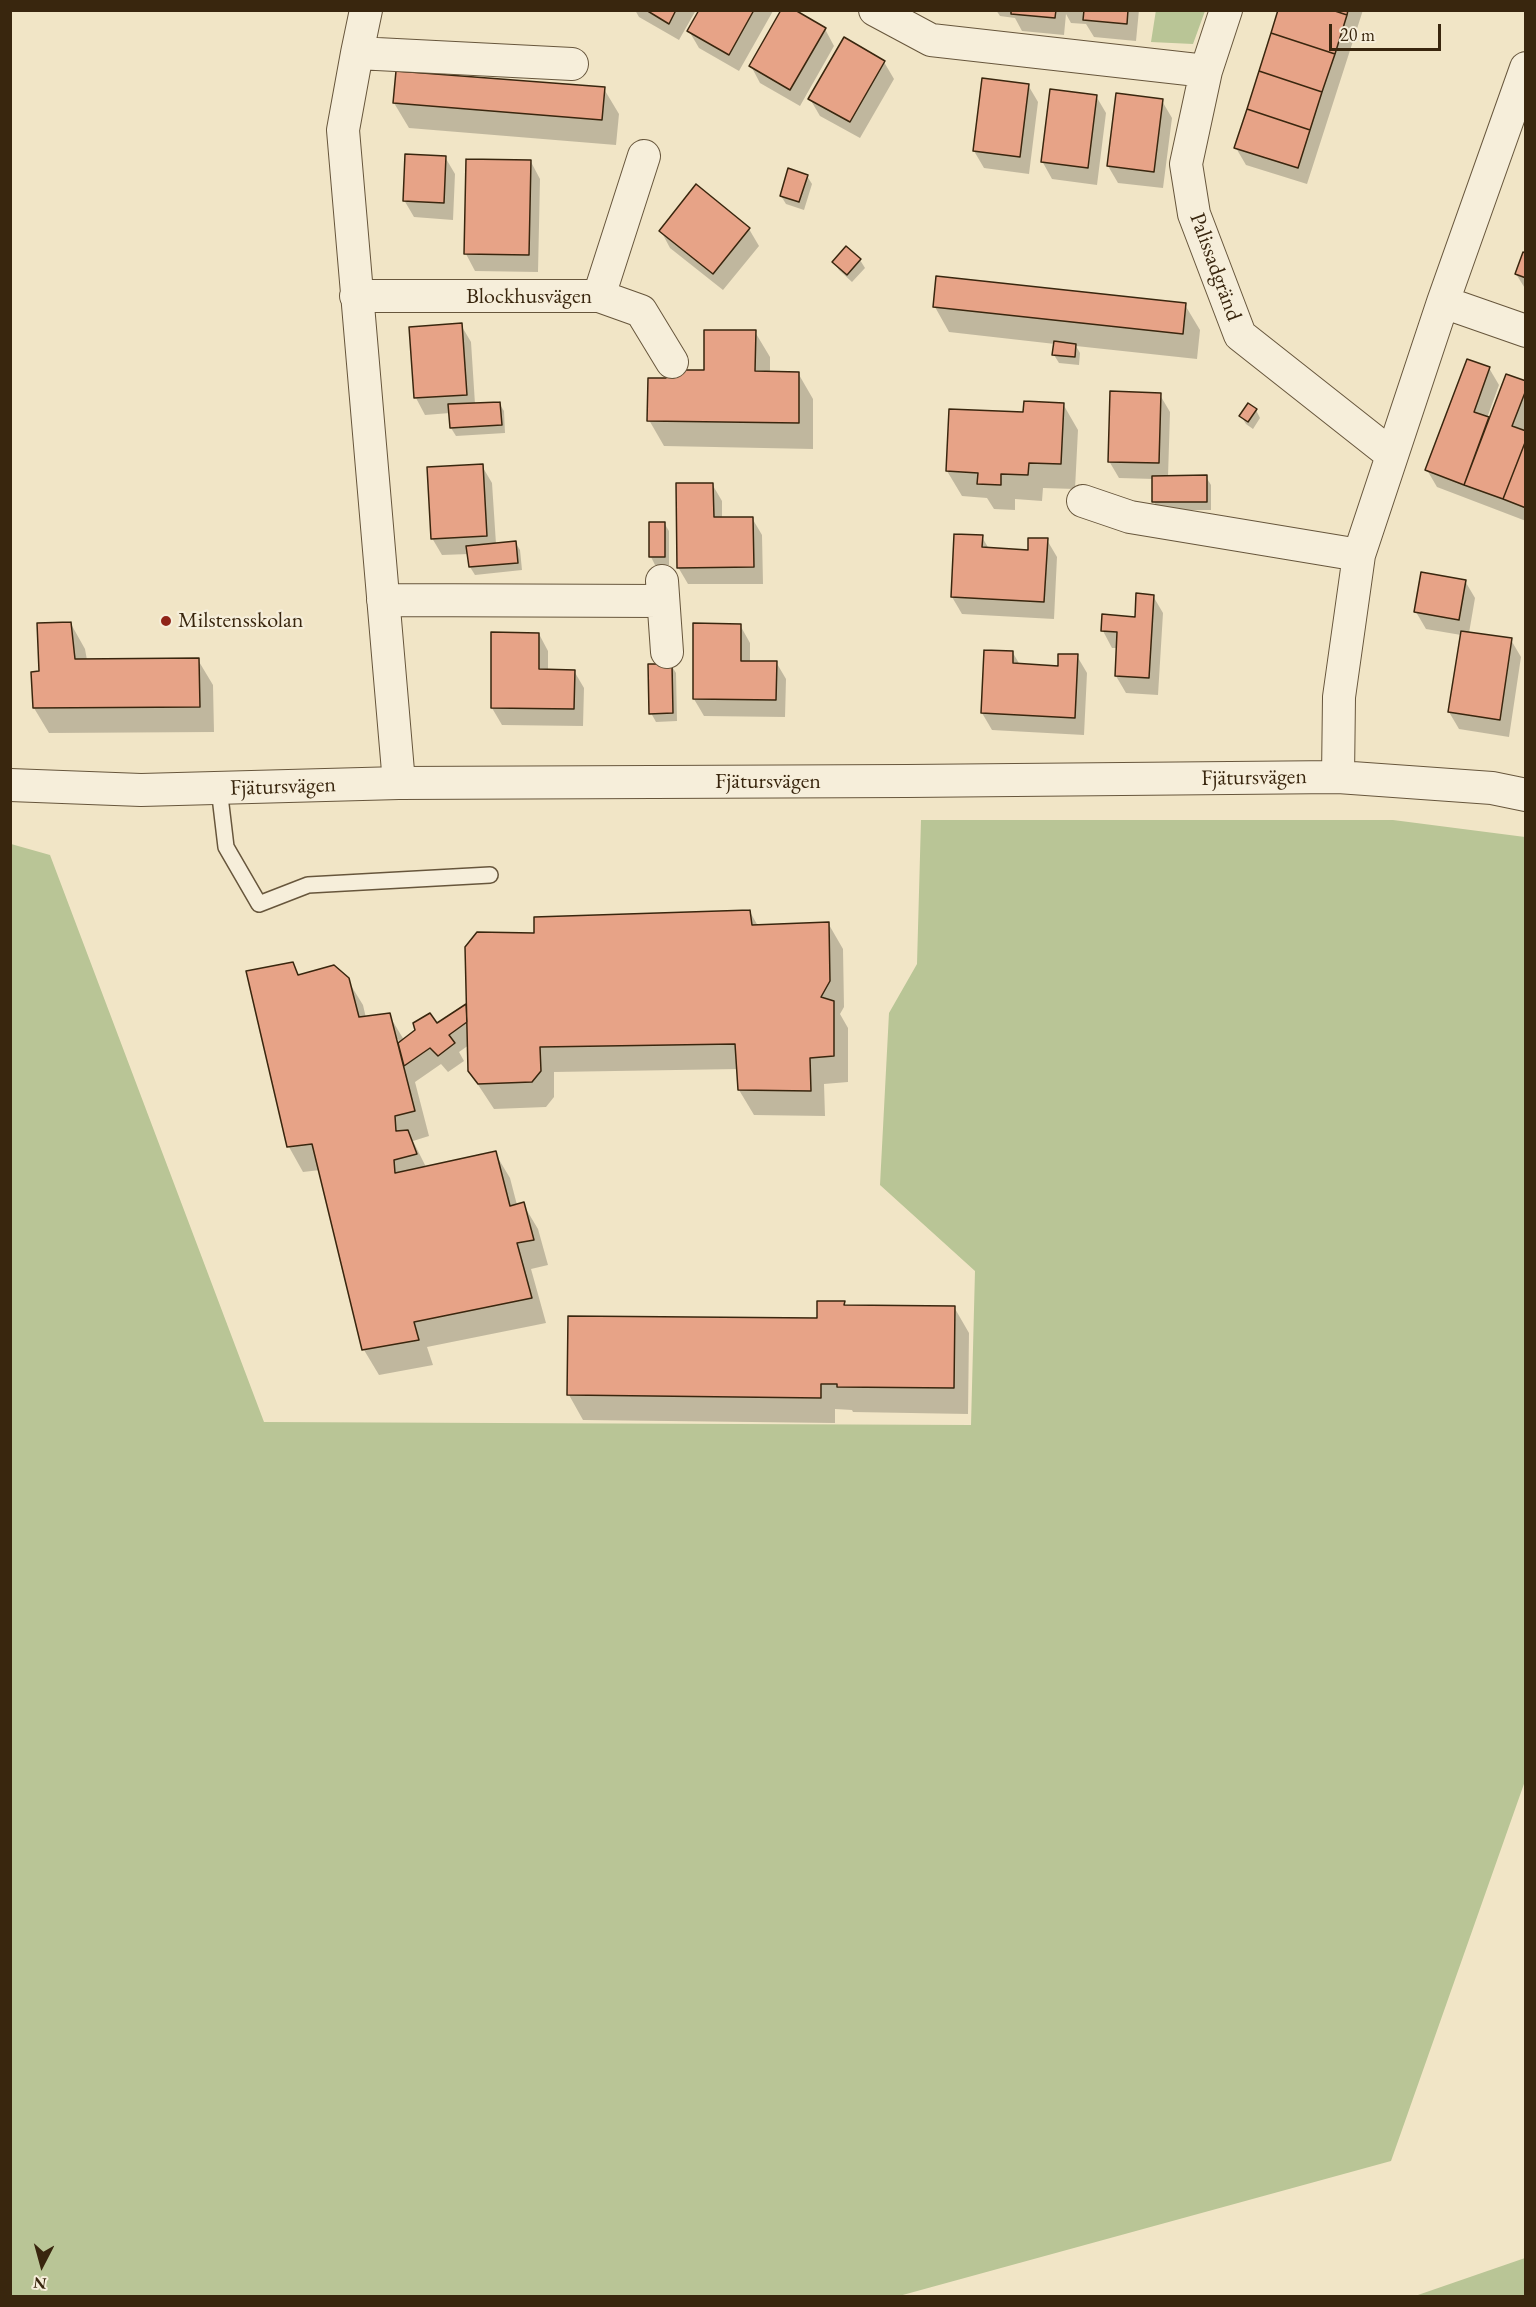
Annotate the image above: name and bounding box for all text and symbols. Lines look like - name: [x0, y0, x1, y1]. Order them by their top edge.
- scale bar: [1332, 12, 1444, 50]
- text: 20 m: [1340, 23, 1375, 46]
- street label: Palissadgränd: [1183, 209, 1247, 325]
- street label: Blockhusvägen: [466, 284, 592, 310]
- place label: Milstensskolan: [178, 608, 303, 634]
- marker: Milstensskolan: [159, 614, 173, 628]
- street label: Fjätursvägen: [1201, 764, 1307, 792]
- street label: Fjätursvägen: [715, 769, 821, 795]
- street label: Fjätursvägen: [230, 772, 336, 802]
- north arrow: [12, 2235, 72, 2295]
- text: N: [33, 2272, 48, 2295]

